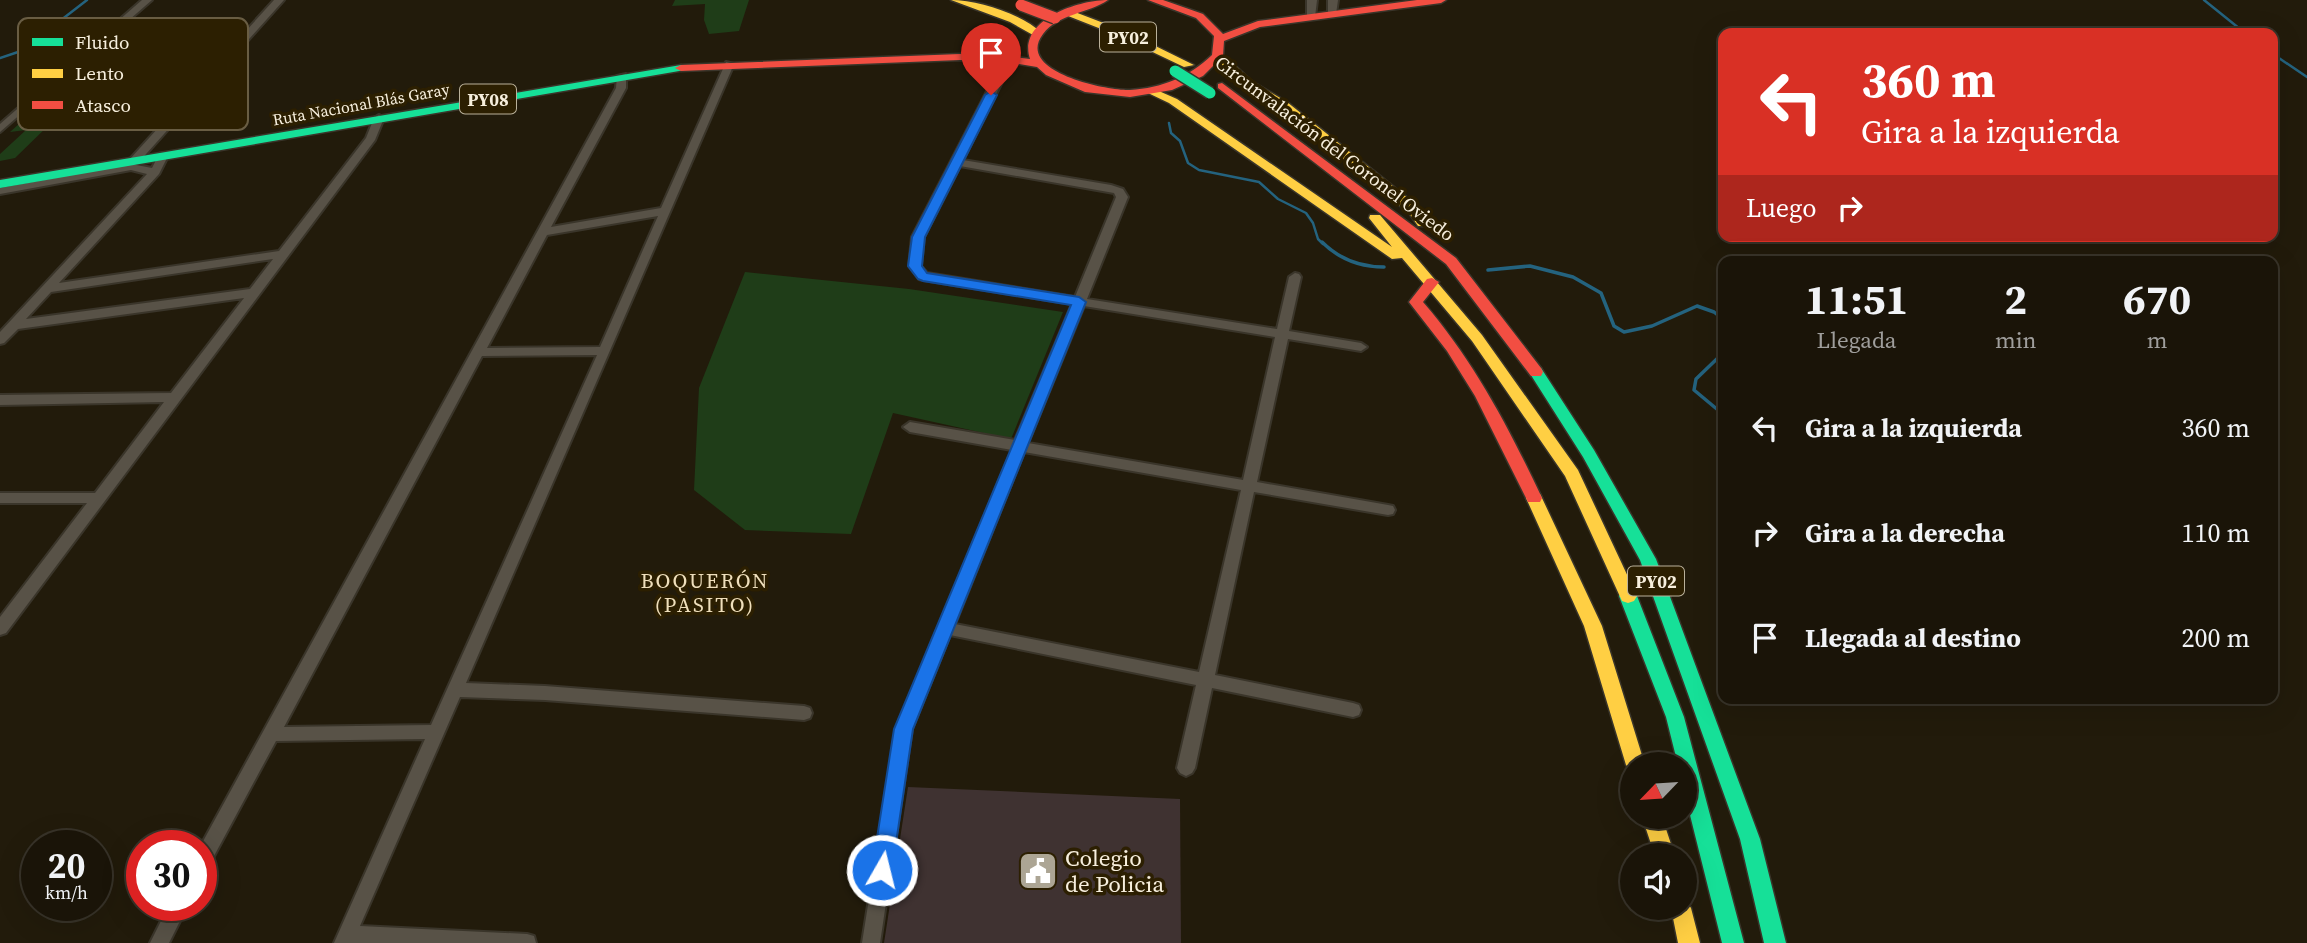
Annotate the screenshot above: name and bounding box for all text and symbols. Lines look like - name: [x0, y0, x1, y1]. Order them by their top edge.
- legend: [18, 18, 248, 130]
- road number: PY02: [1100, 22, 1156, 52]
- pin: [961, 23, 1021, 95]
- text: Fluido: [75, 29, 129, 55]
- icon: arrive: [972, 34, 1010, 72]
- text: 360 m: [1861, 46, 1996, 113]
- street label: Circunvalación del Coronel Oviedo: [1210, 49, 1460, 247]
- icon: left: [1746, 56, 1837, 147]
- text: Lento: [75, 60, 124, 86]
- street label: Ruta Nacional Blás Garay: [271, 77, 452, 130]
- road number: PY08: [460, 84, 516, 114]
- text: Atasco: [75, 92, 131, 118]
- text: Gira a la izquierda: [1861, 110, 2120, 154]
- icon: right: [1831, 189, 1869, 227]
- text: Luego: [1746, 190, 1817, 226]
- text: 11:51: [1805, 270, 1908, 328]
- text: 2: [2004, 270, 2027, 328]
- text: 670: [2123, 270, 2191, 328]
- text: Llegada: [1816, 324, 1896, 356]
- text: min: [1995, 324, 2036, 356]
- text: m: [2147, 324, 2168, 356]
- icon: left: [1746, 409, 1784, 447]
- text: Gira a la izquierda: [1805, 410, 2022, 446]
- text: 360 m: [2182, 410, 2250, 446]
- icon: right: [1746, 514, 1784, 552]
- text: Gira a la derecha: [1805, 515, 2005, 551]
- text: 110 m: [2182, 515, 2250, 551]
- district label: BOQUERÓN (PASITO): [640, 566, 770, 619]
- road number: PY02: [1628, 566, 1684, 596]
- icon: arrive: [1746, 619, 1784, 657]
- text: Llegada al destino: [1805, 620, 2021, 656]
- text: 200 m: [2182, 620, 2250, 656]
- north arrow: [1620, 752, 1698, 830]
- map controls: [1620, 752, 1697, 920]
- speed limit sign: 30: [126, 830, 217, 921]
- position arrow: [845, 833, 919, 907]
- text: 20: [48, 842, 85, 890]
- place label: Colegio de Policia: [1065, 842, 1164, 900]
- button: sound: [1620, 843, 1697, 920]
- public building icon: Colegio de Policia: [1017, 850, 1059, 892]
- text: km/h: [45, 880, 88, 905]

